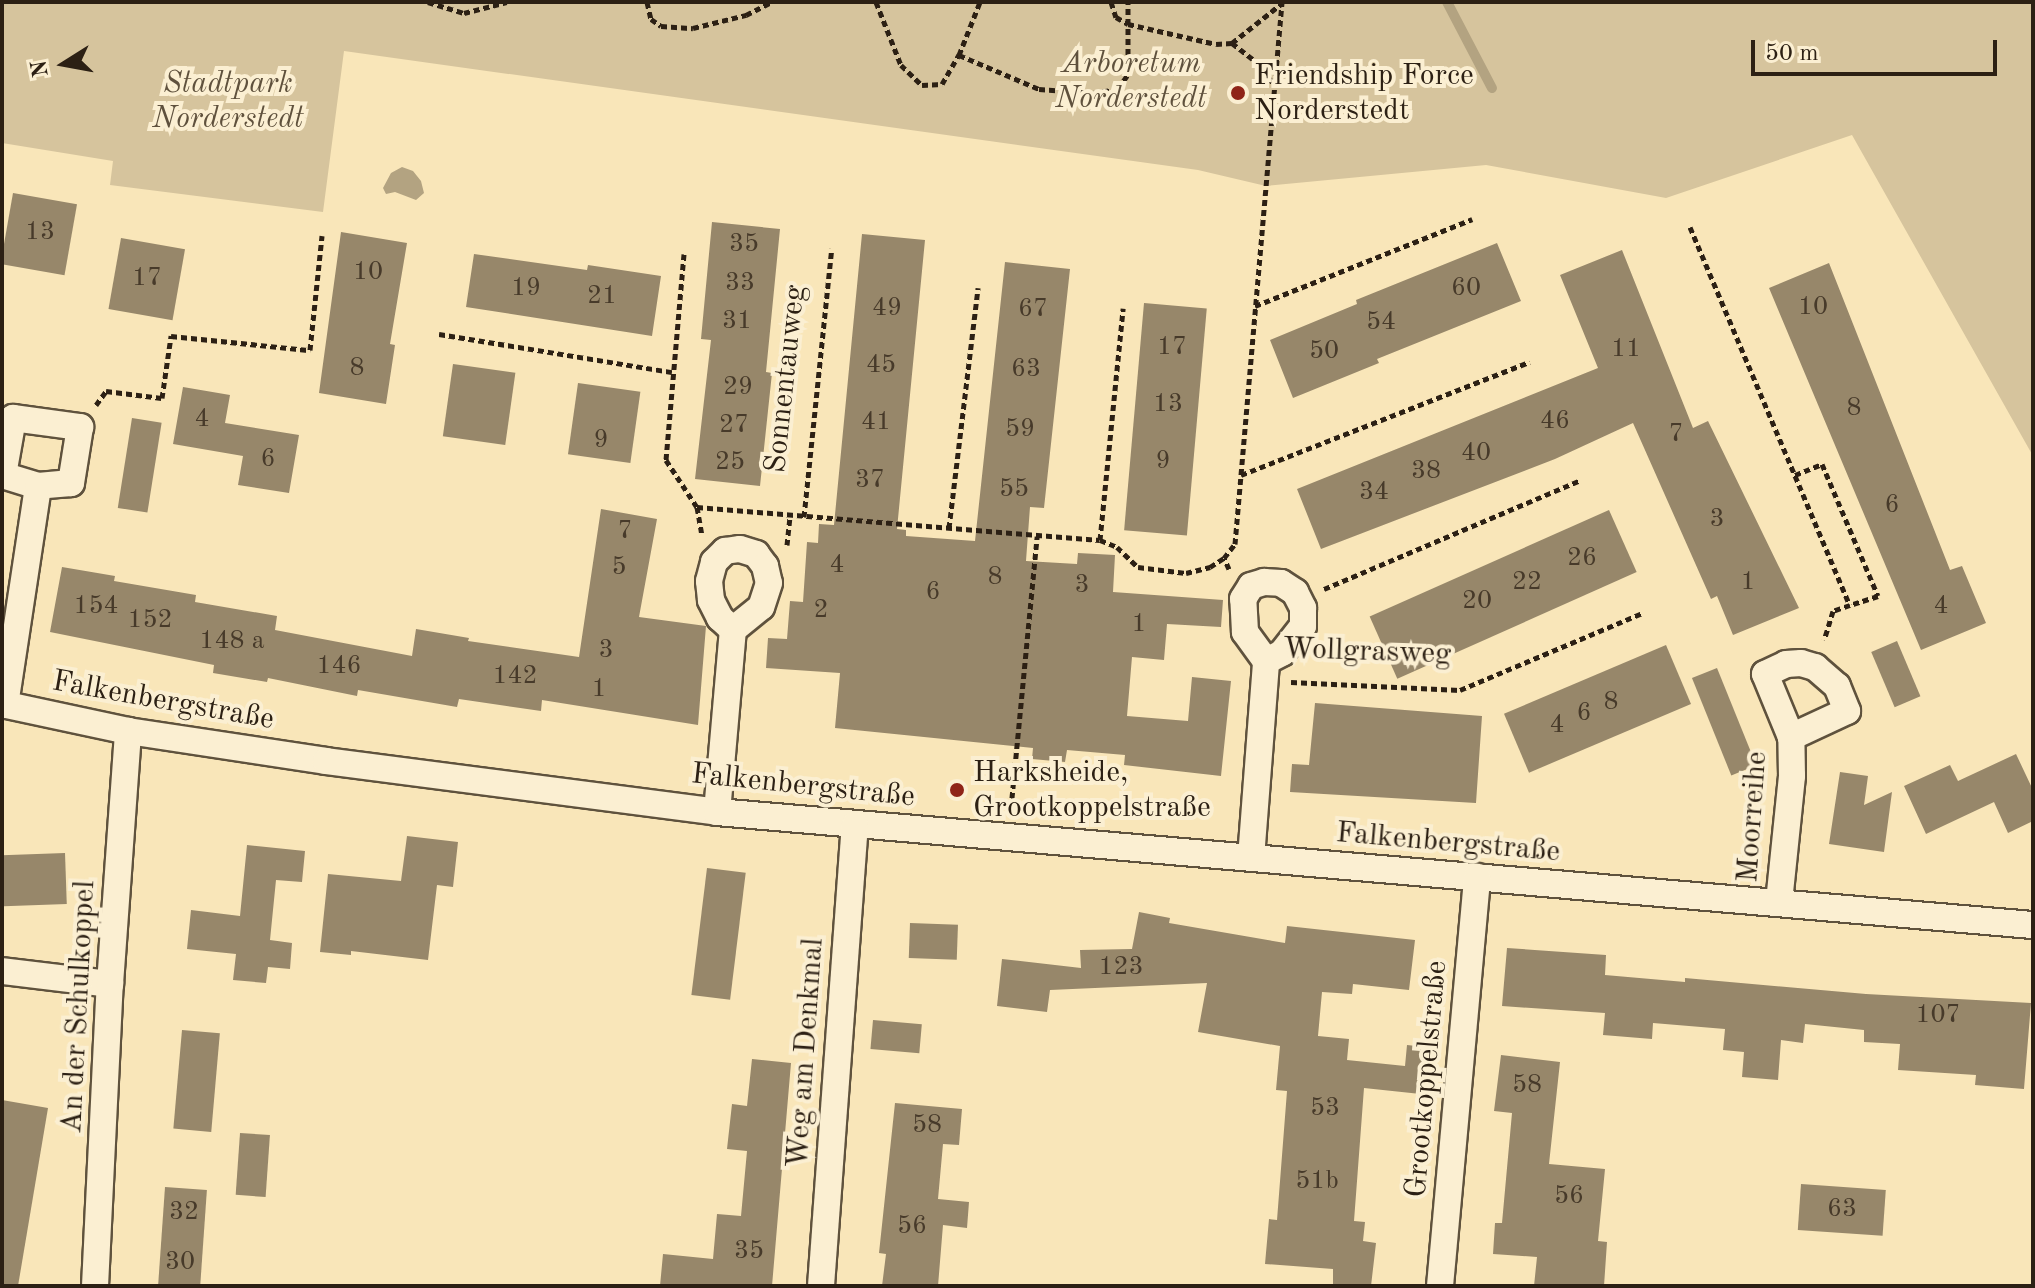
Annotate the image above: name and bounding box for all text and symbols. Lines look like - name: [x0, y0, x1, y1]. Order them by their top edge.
- north arrow: [24, 24, 104, 104]
- scale bar: [1755, 24, 2001, 74]
- text: 50 m: [1765, 42, 1819, 66]
- park label: Arboretum Norderstedt: [1055, 46, 1207, 116]
- text: N: [28, 58, 53, 79]
- place label: Friendship Force Norderstedt: [1254, 58, 1474, 128]
- park label: Stadtpark Norderstedt: [152, 66, 304, 136]
- marker: Friendship Force Norderstedt: [1229, 84, 1247, 102]
- house number: 13: [25, 217, 55, 249]
- house number: 35: [729, 229, 759, 261]
- house number: 10: [353, 257, 383, 289]
- house number: 17: [132, 263, 162, 295]
- house number: 33: [725, 268, 755, 300]
- house number: 19: [511, 273, 541, 305]
- house number: 60: [1451, 273, 1481, 305]
- house number: 21: [587, 281, 617, 313]
- street label: Sonnentauweg: [758, 283, 814, 475]
- house number: 10: [1798, 292, 1828, 324]
- house number: 49: [872, 293, 902, 325]
- house number: 67: [1018, 294, 1048, 326]
- house number: 31: [722, 306, 752, 338]
- house number: 54: [1366, 307, 1396, 339]
- house number: 17: [1157, 332, 1187, 364]
- house number: 11: [1611, 334, 1641, 366]
- house number: 50: [1309, 336, 1339, 368]
- house number: 45: [866, 350, 896, 382]
- house number: 8: [349, 353, 365, 385]
- house number: 63: [1011, 354, 1041, 386]
- house number: 29: [723, 372, 753, 404]
- house number: 13: [1153, 389, 1183, 421]
- house number: 8: [1846, 393, 1862, 425]
- house number: 4: [194, 404, 210, 436]
- house number: 46: [1540, 406, 1570, 438]
- house number: 41: [861, 407, 891, 439]
- house number: 27: [719, 410, 749, 442]
- house number: 59: [1005, 414, 1035, 446]
- house number: 7: [1668, 419, 1684, 451]
- house number: 9: [593, 425, 609, 457]
- house number: 40: [1461, 438, 1491, 470]
- house number: 6: [260, 444, 276, 476]
- house number: 9: [1155, 446, 1171, 478]
- house number: 25: [715, 447, 745, 479]
- house number: 38: [1411, 456, 1441, 488]
- house number: 37: [855, 465, 885, 497]
- house number: 55: [999, 474, 1029, 506]
- house number: 34: [1359, 477, 1389, 509]
- house number: 6: [1884, 490, 1900, 522]
- house number: 3: [1709, 504, 1725, 536]
- house number: 7: [617, 516, 633, 548]
- house number: 26: [1567, 543, 1597, 575]
- house number: 4: [829, 550, 845, 582]
- house number: 5: [611, 552, 627, 584]
- house number: 8: [987, 562, 1003, 594]
- house number: 22: [1512, 567, 1542, 599]
- house number: 1: [1740, 567, 1756, 599]
- house number: 3: [1074, 570, 1090, 602]
- house number: 6: [925, 577, 941, 609]
- house number: 20: [1462, 586, 1492, 618]
- house number: 154: [73, 591, 119, 623]
- house number: 4: [1933, 591, 1949, 623]
- house number: 2: [813, 595, 829, 627]
- house number: 152: [127, 605, 173, 637]
- house number: 1: [1131, 609, 1147, 641]
- house number: 148 a: [199, 626, 265, 658]
- street label: Wollgrasweg: [1282, 631, 1452, 673]
- house number: 3: [598, 635, 614, 667]
- house number: 146: [316, 651, 362, 683]
- house number: 142: [492, 661, 538, 693]
- street label: Falkenbergstraße: [49, 664, 277, 738]
- house number: 1: [591, 674, 607, 706]
- house number: 8: [1603, 687, 1619, 719]
- house number: 6: [1576, 698, 1592, 730]
- house number: 4: [1549, 710, 1565, 742]
- street label: Moorreihe: [1730, 750, 1776, 884]
- place label: Harksheide, Grootkoppelstraße: [973, 755, 1211, 826]
- street label: Falkenbergstraße: [689, 756, 917, 816]
- marker: Harksheide, Grootkoppelstraße: [948, 781, 966, 799]
- street label: Falkenbergstraße: [1334, 815, 1562, 871]
- street label: An der Schulkoppel: [54, 880, 104, 1134]
- street label: Weg am Denkmal: [780, 937, 832, 1169]
- house number: 123: [1098, 952, 1144, 984]
- street label: Grootkoppelstraße: [1399, 959, 1455, 1199]
- house number: 107: [1915, 1000, 1961, 1032]
- house number: 58: [1512, 1070, 1542, 1102]
- house number: 53: [1310, 1093, 1340, 1125]
- house number: 58: [912, 1110, 942, 1142]
- house number: 51b: [1295, 1166, 1339, 1198]
- house number: 56: [1554, 1181, 1584, 1213]
- house number: 63: [1827, 1194, 1857, 1226]
- house number: 32: [169, 1197, 199, 1229]
- house number: 56: [897, 1211, 927, 1243]
- house number: 35: [734, 1236, 764, 1268]
- house number: 30: [165, 1247, 195, 1279]

